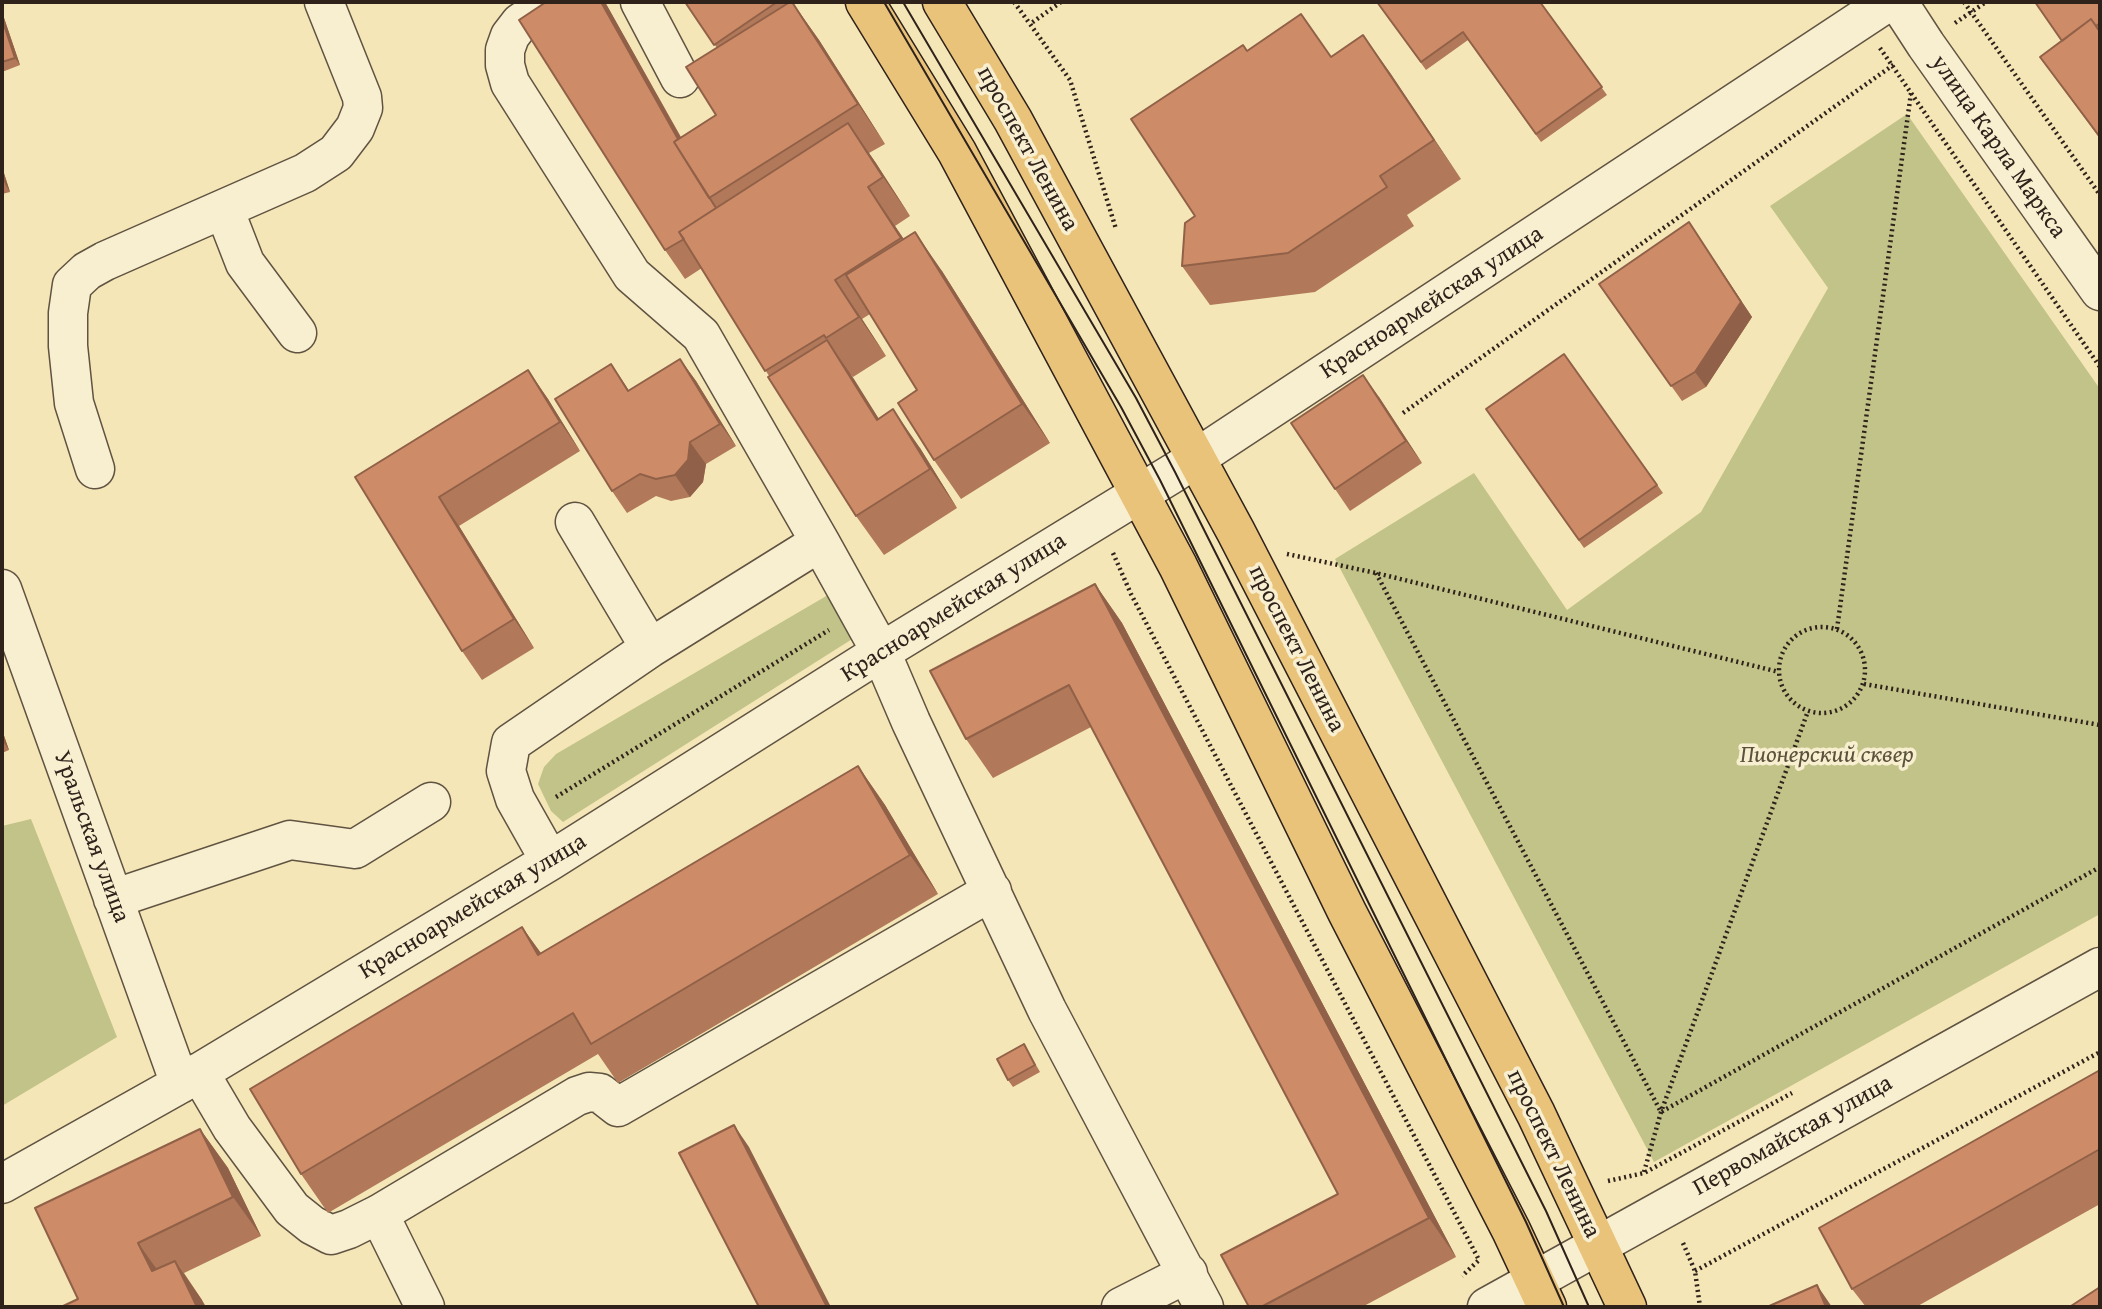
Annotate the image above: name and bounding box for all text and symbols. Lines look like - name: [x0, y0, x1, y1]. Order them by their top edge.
- street label: улица Карла Маркса: [1924, 50, 2072, 244]
- street label: проспект Ленина: [970, 62, 1084, 236]
- street label: Красноармейская улица: [1315, 220, 1549, 386]
- street label: Красноармейская улица: [836, 527, 1072, 689]
- street label: проспект Ленина: [1241, 561, 1351, 737]
- park label: Пионерский сквер: [1740, 742, 1914, 770]
- street label: Уральская улица: [47, 747, 135, 927]
- street label: Красноармейская улица: [354, 828, 592, 986]
- street label: проспект Ленина: [1500, 1065, 1606, 1243]
- street label: Первомайская улица: [1688, 1069, 1898, 1203]

